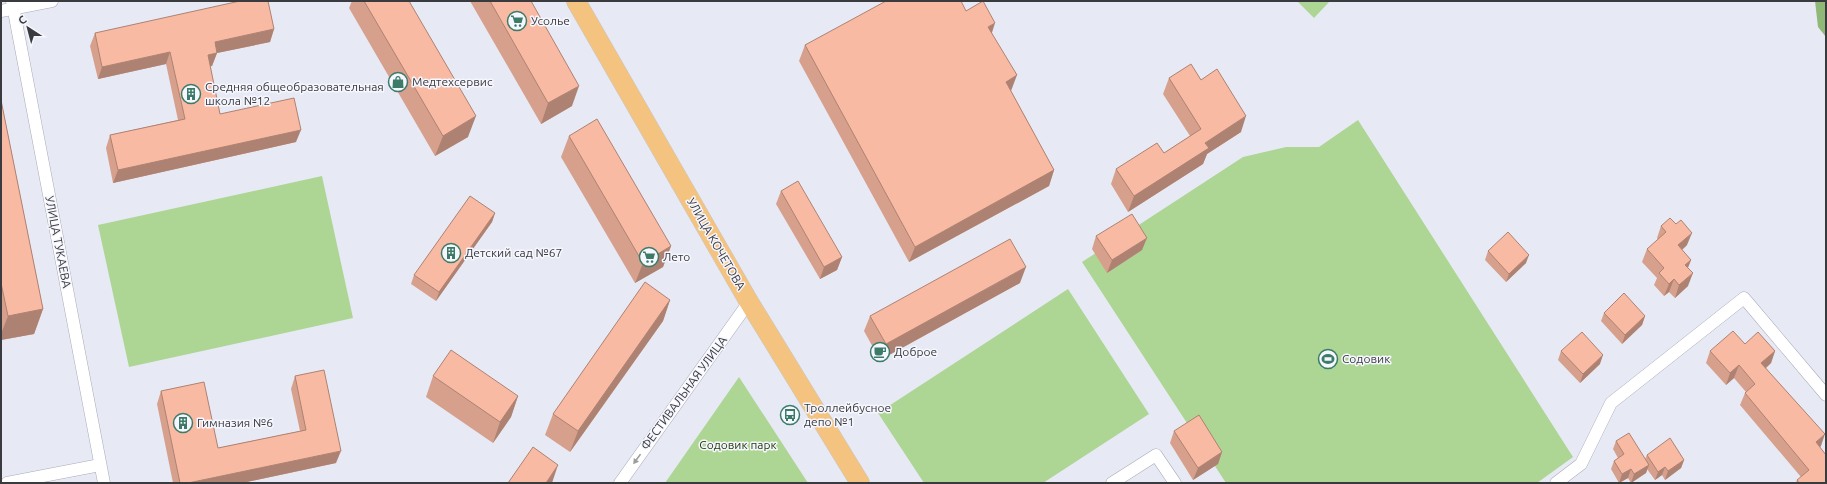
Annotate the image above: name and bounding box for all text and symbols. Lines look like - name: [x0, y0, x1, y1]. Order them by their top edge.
- north arrow: [8, 8, 48, 48]
- supermarket icon: Усолье: [506, 10, 528, 32]
- text: С: [16, 13, 28, 27]
- place label: Усолье: [531, 14, 570, 27]
- shop icon: Медтехсервис: [387, 71, 409, 93]
- place label: Медтехсервис: [412, 75, 493, 88]
- place label: Средняя общеобразовательная школа №12: [205, 80, 384, 107]
- building icon: Средняя общеобразовательная школа №12: [180, 83, 202, 105]
- street label: УЛИЦА ТУКАЕВА: [43, 195, 74, 289]
- street label: УЛИЦА КОЧЕТОВА: [685, 195, 748, 292]
- building icon: Детский сад №67: [440, 242, 462, 264]
- place label: Детский сад №67: [465, 246, 562, 259]
- supermarket icon: Лето: [638, 246, 660, 268]
- place label: Лето: [663, 250, 690, 263]
- street label: ФЕСТИВАЛЬНАЯ УЛИЦА: [638, 333, 729, 452]
- cafe icon: Доброе: [869, 341, 891, 363]
- place label: Доброе: [894, 345, 937, 358]
- sports icon: Содовик: [1317, 348, 1339, 370]
- place label: Содовик: [1342, 352, 1390, 365]
- place label: Троллейбусное депо №1: [804, 401, 891, 428]
- bus stop icon: Троллейбусное депо №1: [779, 404, 801, 426]
- building icon: Гимназия №6: [172, 412, 194, 434]
- place label: Гимназия №6: [197, 416, 273, 429]
- park label: Содовик парк: [699, 438, 777, 451]
- one-way arrow: [633, 454, 641, 464]

